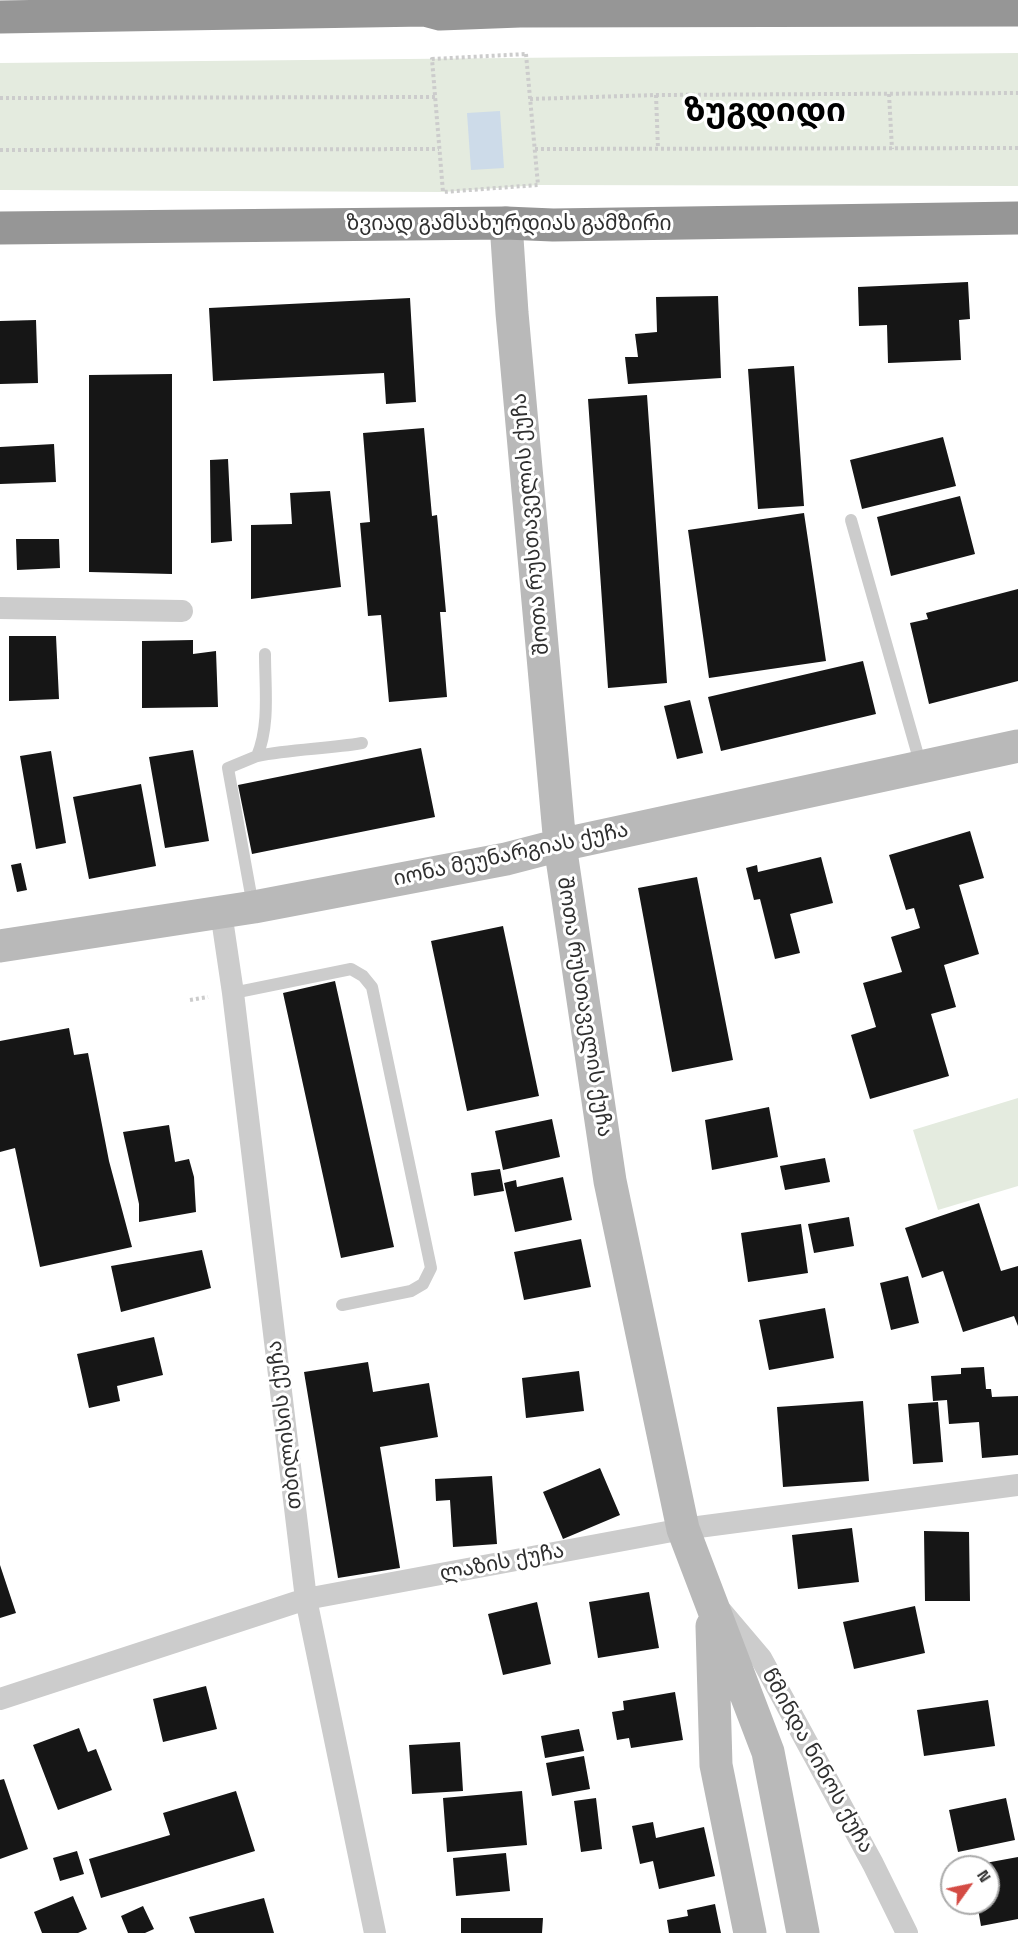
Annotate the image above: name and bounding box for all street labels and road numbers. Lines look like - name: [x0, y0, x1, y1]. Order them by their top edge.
- street label: ზვიად გამსახურდიას გამზირი: [346, 211, 672, 237]
- street label: შოთა რუსთაველის ქუჩა: [507, 392, 555, 656]
- street label: იონა მეუნარგიას ქუჩა: [391, 818, 631, 892]
- street label: შოთა რუსთაველის ქუჩა: [551, 875, 617, 1139]
- street label: თბილისის ქუჩა: [262, 1339, 308, 1511]
- street label: ლაზის ქუჩა: [438, 1539, 566, 1587]
- street label: წმინდა ნინოს ქუჩა: [756, 1664, 878, 1858]

